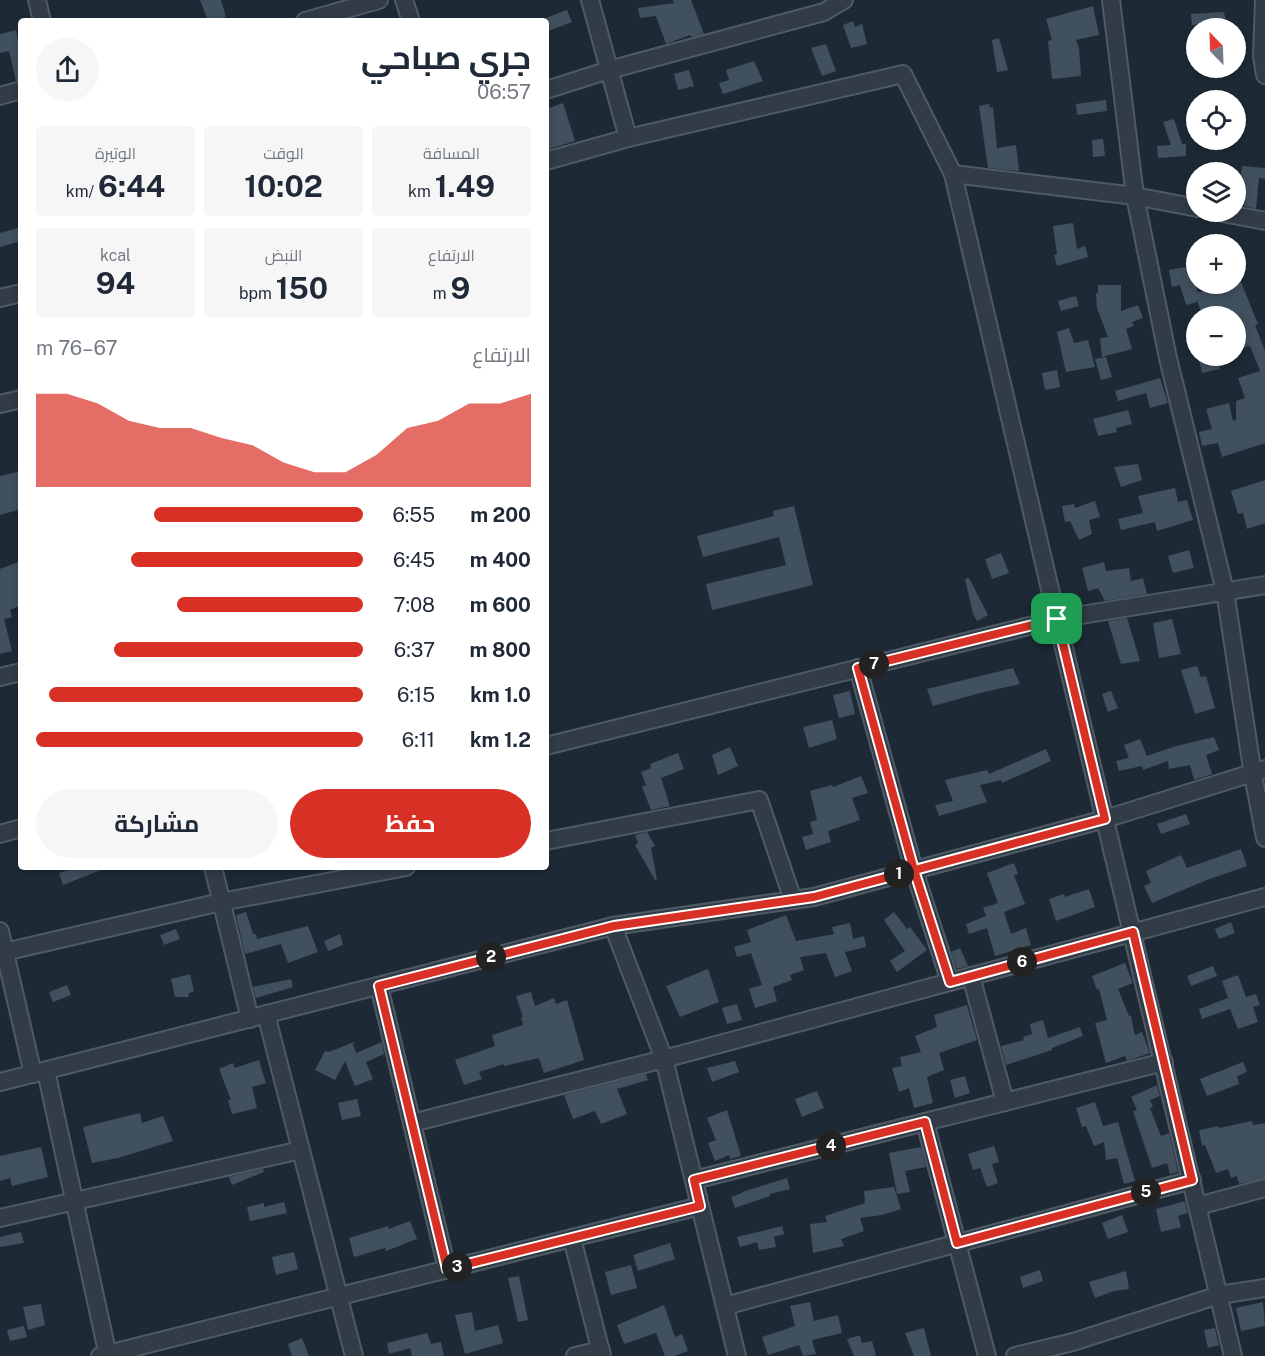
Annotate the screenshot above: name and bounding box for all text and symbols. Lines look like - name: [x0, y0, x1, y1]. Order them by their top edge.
- north arrow: [1186, 18, 1246, 78]
- map controls: [1186, 18, 1246, 366]
- button: share: [36, 38, 99, 101]
- text: جري صباحي: [361, 38, 531, 76]
- text: 06:57: [477, 80, 531, 104]
- button: locate: [1186, 90, 1246, 150]
- text: الوتيرة: [95, 144, 136, 163]
- text: الوقت: [263, 144, 304, 163]
- text: المسافة: [423, 144, 480, 163]
- button: layers: [1186, 162, 1246, 222]
- text: 6:44: [98, 168, 165, 204]
- text: 10:02: [244, 168, 323, 204]
- text: 1.49: [435, 168, 495, 204]
- text: /km: [66, 182, 98, 201]
- text: km: [408, 182, 435, 201]
- button: +: [1186, 234, 1246, 294]
- text: kcal: [100, 246, 131, 265]
- text: النبض: [265, 246, 302, 265]
- text: الارتفاع: [428, 246, 475, 265]
- text: 94: [96, 265, 135, 301]
- text: 150: [276, 270, 328, 306]
- text: 9: [450, 270, 470, 306]
- text: bpm: [239, 284, 276, 303]
- text: m: [433, 284, 450, 303]
- button: −: [1186, 306, 1246, 366]
- text: 67–76 m: [36, 336, 117, 360]
- text: الارتفاع: [472, 343, 531, 367]
- text: 6:55: [392, 503, 435, 527]
- text: 200 m: [470, 503, 531, 527]
- text: 6:45: [393, 548, 435, 572]
- text: 400 m: [470, 548, 531, 572]
- text: 7:08: [393, 593, 435, 617]
- text: 600 m: [470, 593, 531, 617]
- pin: [1031, 593, 1082, 644]
- icon: arrive: [1040, 602, 1073, 635]
- text: 6:37: [394, 638, 435, 662]
- text: 800 m: [469, 638, 531, 662]
- pin: 7: [859, 649, 889, 679]
- text: 7: [869, 654, 879, 673]
- text: 6:15: [397, 683, 435, 707]
- text: 1.0 km: [470, 683, 531, 707]
- text: 6:11: [402, 728, 435, 752]
- text: 1.2 km: [470, 728, 531, 752]
- button: مشاركة: [36, 789, 278, 858]
- button: حفظ: [290, 789, 531, 858]
- pin: 1: [884, 859, 914, 889]
- text: 1: [896, 864, 902, 883]
- pin: 2: [476, 942, 506, 972]
- text: 2: [486, 947, 496, 966]
- pin: 6: [1007, 947, 1037, 977]
- text: 6: [1017, 952, 1027, 971]
- pin: 4: [816, 1131, 846, 1161]
- text: 4: [826, 1136, 836, 1155]
- pin: 5: [1131, 1177, 1161, 1207]
- text: 5: [1141, 1182, 1151, 1201]
- pin: 3: [442, 1252, 472, 1282]
- text: 3: [452, 1257, 462, 1276]

